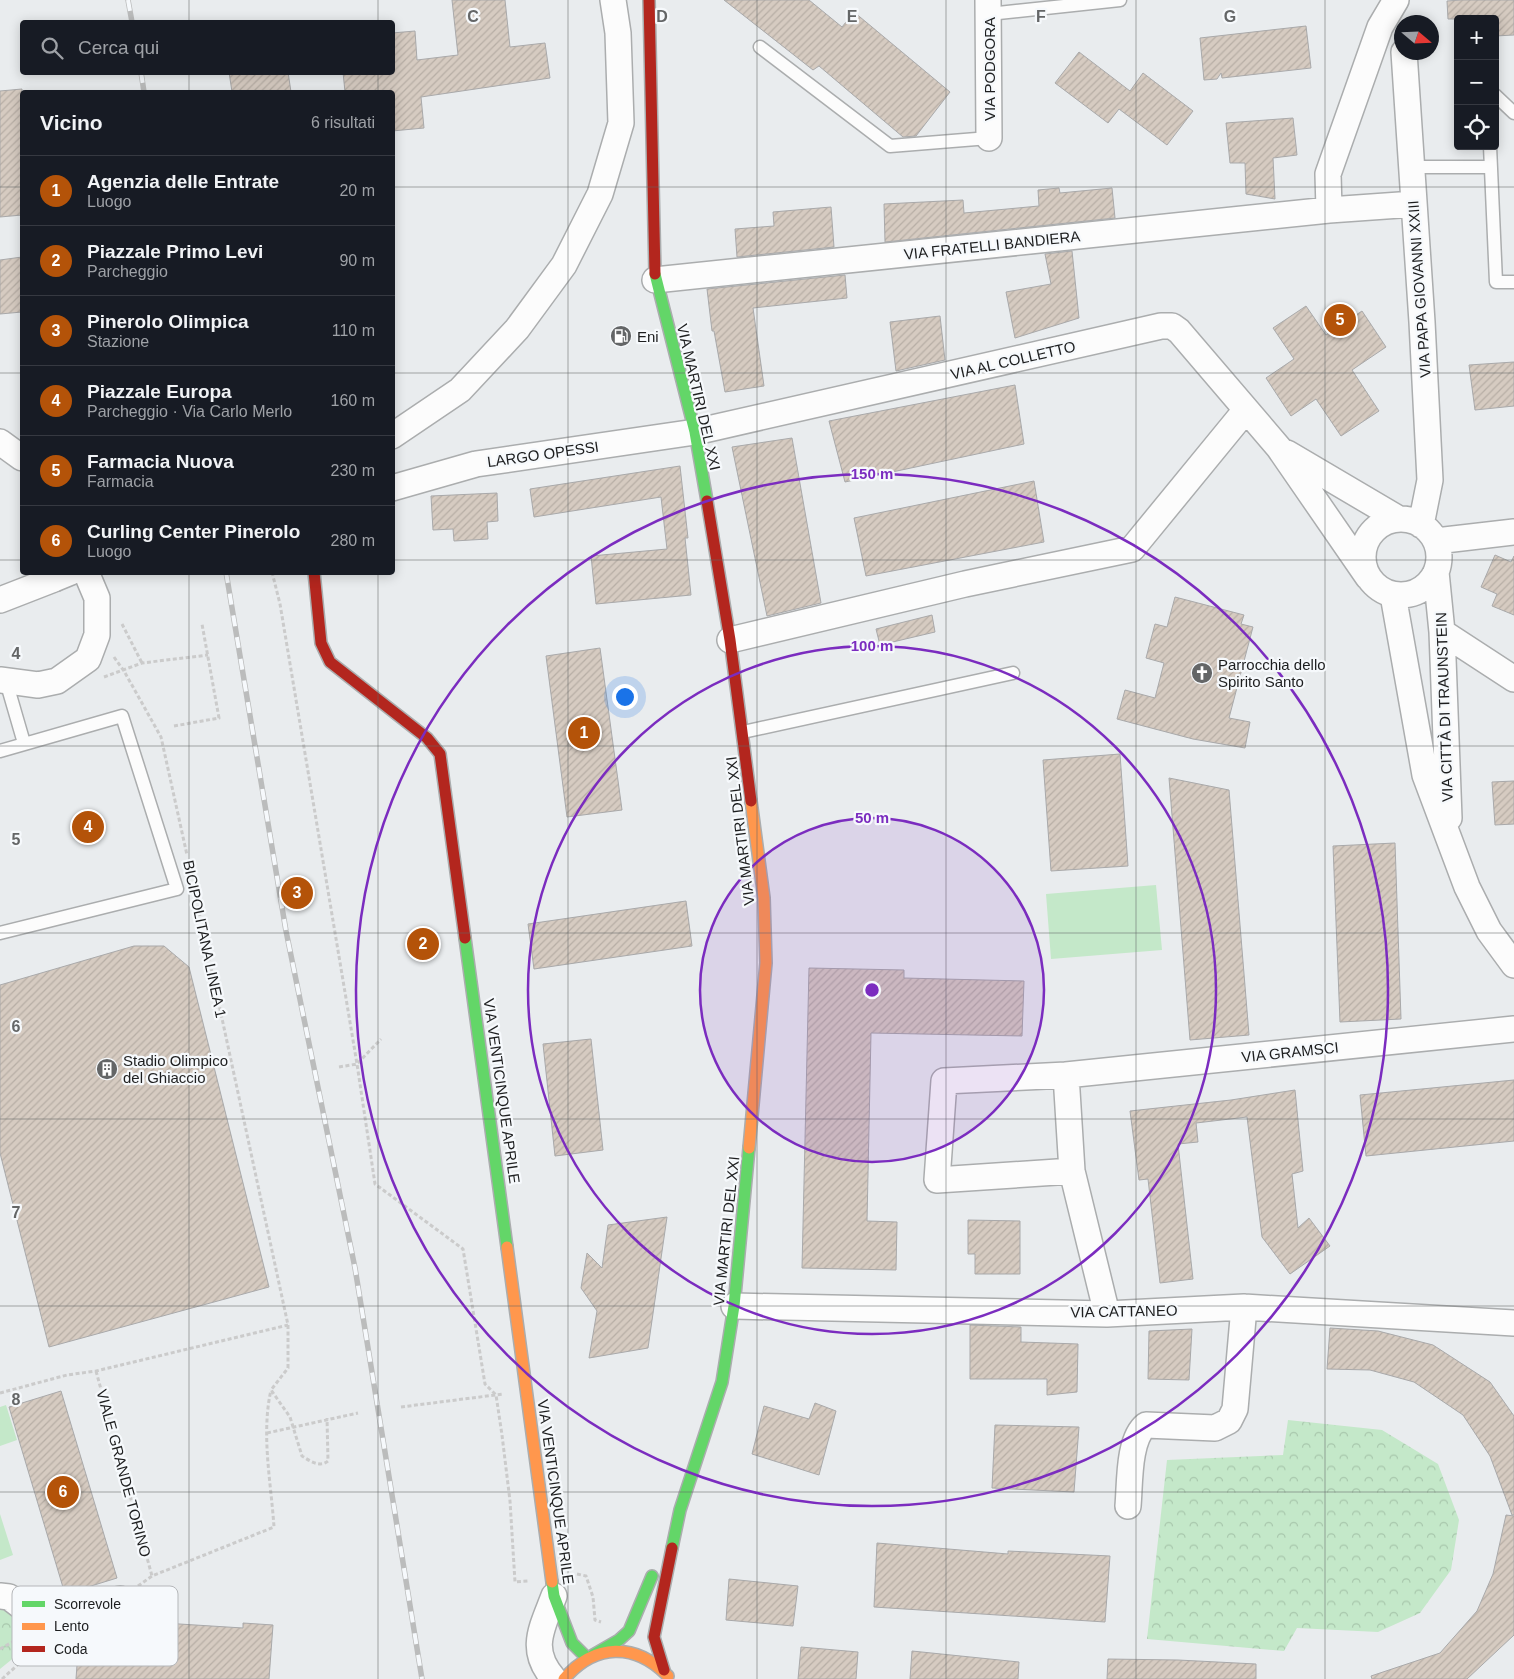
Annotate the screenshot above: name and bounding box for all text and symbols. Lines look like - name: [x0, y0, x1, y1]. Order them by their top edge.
- text: C: [467, 8, 479, 25]
- text: D: [656, 8, 668, 25]
- text: E: [847, 8, 858, 25]
- text: F: [1036, 8, 1046, 25]
- text: G: [1224, 8, 1236, 25]
- north arrow: [1394, 15, 1439, 60]
- map controls: [1454, 15, 1499, 150]
- button: +: [1454, 15, 1499, 60]
- street label: VIA PODGORA: [981, 17, 998, 121]
- search box: [20, 20, 395, 75]
- icon: search: [38, 34, 66, 62]
- text: Cerca qui: [78, 37, 159, 58]
- button: −: [1454, 60, 1499, 105]
- button: locate: [1454, 105, 1499, 150]
- text: Vicino: [40, 111, 103, 134]
- text: 6 risultati: [311, 114, 375, 131]
- text: Agenzia delle Entrate: [87, 171, 279, 192]
- text: 1: [52, 182, 60, 199]
- text: 20 m: [339, 182, 375, 199]
- text: Luogo: [87, 193, 132, 210]
- street label: VIA PAPA GIOVANNI XXIII: [1404, 200, 1434, 378]
- street label: VIA FRATELLI BANDIERA: [903, 227, 1081, 263]
- text: Piazzale Primo Levi: [87, 241, 263, 262]
- text: 2: [52, 252, 60, 269]
- text: 90 m: [339, 252, 375, 269]
- text: Parcheggio: [87, 263, 168, 280]
- pin: 5: [1324, 301, 1356, 339]
- text: Pinerolo Olimpica: [87, 311, 249, 332]
- text: 3: [52, 322, 60, 339]
- text: 110 m: [332, 322, 375, 339]
- street label: VIA MARTIRI DEL XXI: [674, 322, 724, 472]
- fuel station icon: Eni: [609, 324, 633, 348]
- place label: Eni: [637, 328, 659, 345]
- text: Stazione: [87, 333, 149, 350]
- street label: VIA AL COLLETTO: [949, 337, 1077, 383]
- text: Piazzale Europa: [87, 381, 232, 402]
- text: 4: [52, 392, 60, 409]
- text: 160 m: [331, 392, 375, 409]
- text: Parcheggio · Via Carlo Merlo: [87, 403, 292, 420]
- street label: LARGO OPESSI: [486, 438, 600, 470]
- text: Farmacia Nuova: [87, 451, 234, 472]
- text: 5: [52, 462, 60, 479]
- text: 230 m: [331, 462, 375, 479]
- text: 150 m: [851, 465, 893, 482]
- text: Farmacia: [87, 473, 154, 490]
- text: Curling Center Pinerolo: [87, 521, 300, 542]
- text: 6: [52, 532, 60, 549]
- text: 280 m: [331, 532, 375, 549]
- text: Luogo: [87, 543, 132, 560]
- street label: VIA CITTÀ DI TRAUNSTEIN: [1432, 612, 1456, 802]
- text: 100 m: [851, 637, 893, 654]
- text: 4: [12, 645, 21, 662]
- place label: Parrocchia dello Spirito Santo: [1218, 656, 1326, 690]
- church icon: Parrocchia dello Spirito Santo: [1190, 661, 1214, 685]
- your location: [612, 684, 638, 710]
- pin: 1: [568, 714, 600, 752]
- street label: VIA MARTIRI DEL XXI: [722, 755, 758, 907]
- pin: 4: [72, 808, 104, 846]
- text: 50 m: [855, 809, 889, 826]
- text: 5: [12, 831, 21, 848]
- street label: BICIPOLITANA LINEA 1: [180, 859, 230, 1019]
- pin: 3: [281, 874, 313, 912]
- pin: 2: [407, 925, 439, 963]
- centre of rings: [863, 981, 881, 999]
- street label: VIA VENTICINQUE APRILE: [481, 997, 523, 1185]
- text: 6: [12, 1018, 21, 1035]
- street label: VIA GRAMSCI: [1241, 1038, 1339, 1066]
- place label: Stadio Olimpico del Ghiaccio: [123, 1052, 228, 1086]
- building icon: Stadio Olimpico del Ghiaccio: [95, 1057, 119, 1081]
- street label: VIA MARTIRI DEL XXI: [710, 1155, 742, 1307]
- text: 7: [12, 1204, 21, 1221]
- street label: VIA CATTANEO: [1070, 1302, 1178, 1320]
- street label: VIALE GRANDE TORINO: [93, 1387, 155, 1559]
- text: 8: [12, 1391, 21, 1408]
- street label: VIA VENTICINQUE APRILE: [535, 1398, 577, 1586]
- pin: 6: [47, 1473, 79, 1511]
- legend: [12, 1586, 178, 1666]
- text: Scorrevole: [54, 1596, 121, 1612]
- text: Lento: [54, 1618, 89, 1634]
- text: Coda: [54, 1641, 88, 1657]

